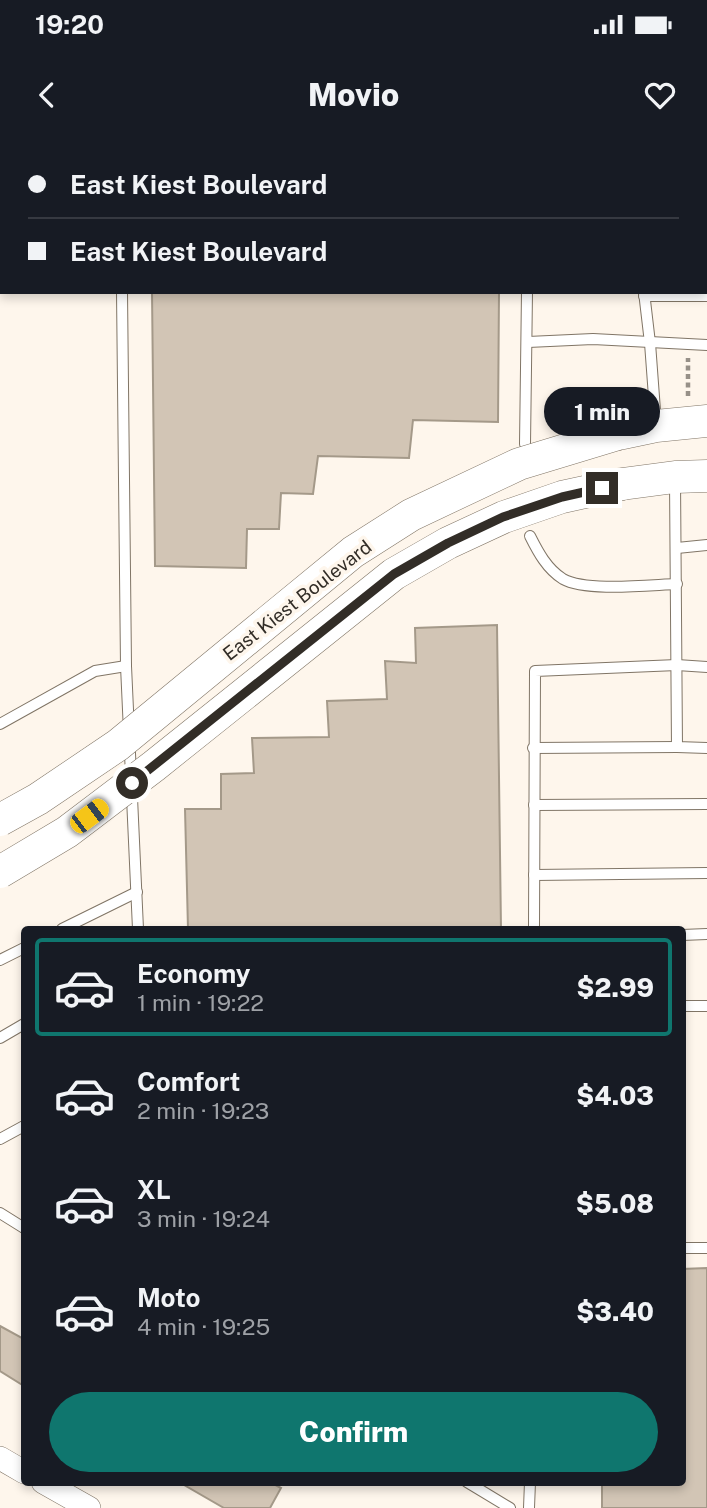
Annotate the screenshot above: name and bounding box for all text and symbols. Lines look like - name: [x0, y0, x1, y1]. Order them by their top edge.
- text: 19:20: [35, 9, 104, 40]
- icon: back: [28, 76, 66, 114]
- text: Movio: [308, 76, 399, 113]
- icon: heart: [641, 76, 679, 114]
- text: East Kiest Boulevard: [70, 169, 327, 200]
- text: East Kiest Boulevard: [70, 236, 327, 267]
- callout: 1 min: [544, 386, 660, 436]
- text: 1 min: [574, 398, 630, 425]
- route end: [586, 472, 618, 504]
- street label: East Kiest Boulevard: [218, 535, 376, 665]
- route start: [116, 767, 148, 799]
- car: [66, 795, 113, 837]
- icon: car: [53, 956, 116, 1019]
- text: Economy: [137, 958, 250, 989]
- text: $2.99: [576, 972, 654, 1003]
- text: 1 min · 19:22: [137, 989, 264, 1016]
- icon: car: [53, 1064, 116, 1127]
- text: Comfort: [137, 1066, 240, 1097]
- text: $4.03: [576, 1080, 654, 1111]
- text: 2 min · 19:23: [137, 1097, 269, 1124]
- icon: car: [53, 1172, 116, 1235]
- text: XL: [137, 1174, 171, 1205]
- text: $5.08: [576, 1188, 654, 1219]
- text: 3 min · 19:24: [137, 1205, 270, 1232]
- icon: car: [53, 1280, 116, 1343]
- text: Moto: [137, 1282, 200, 1313]
- text: $3.40: [576, 1296, 654, 1327]
- text: 4 min · 19:25: [137, 1313, 270, 1340]
- button: Confirm: [49, 1392, 658, 1472]

